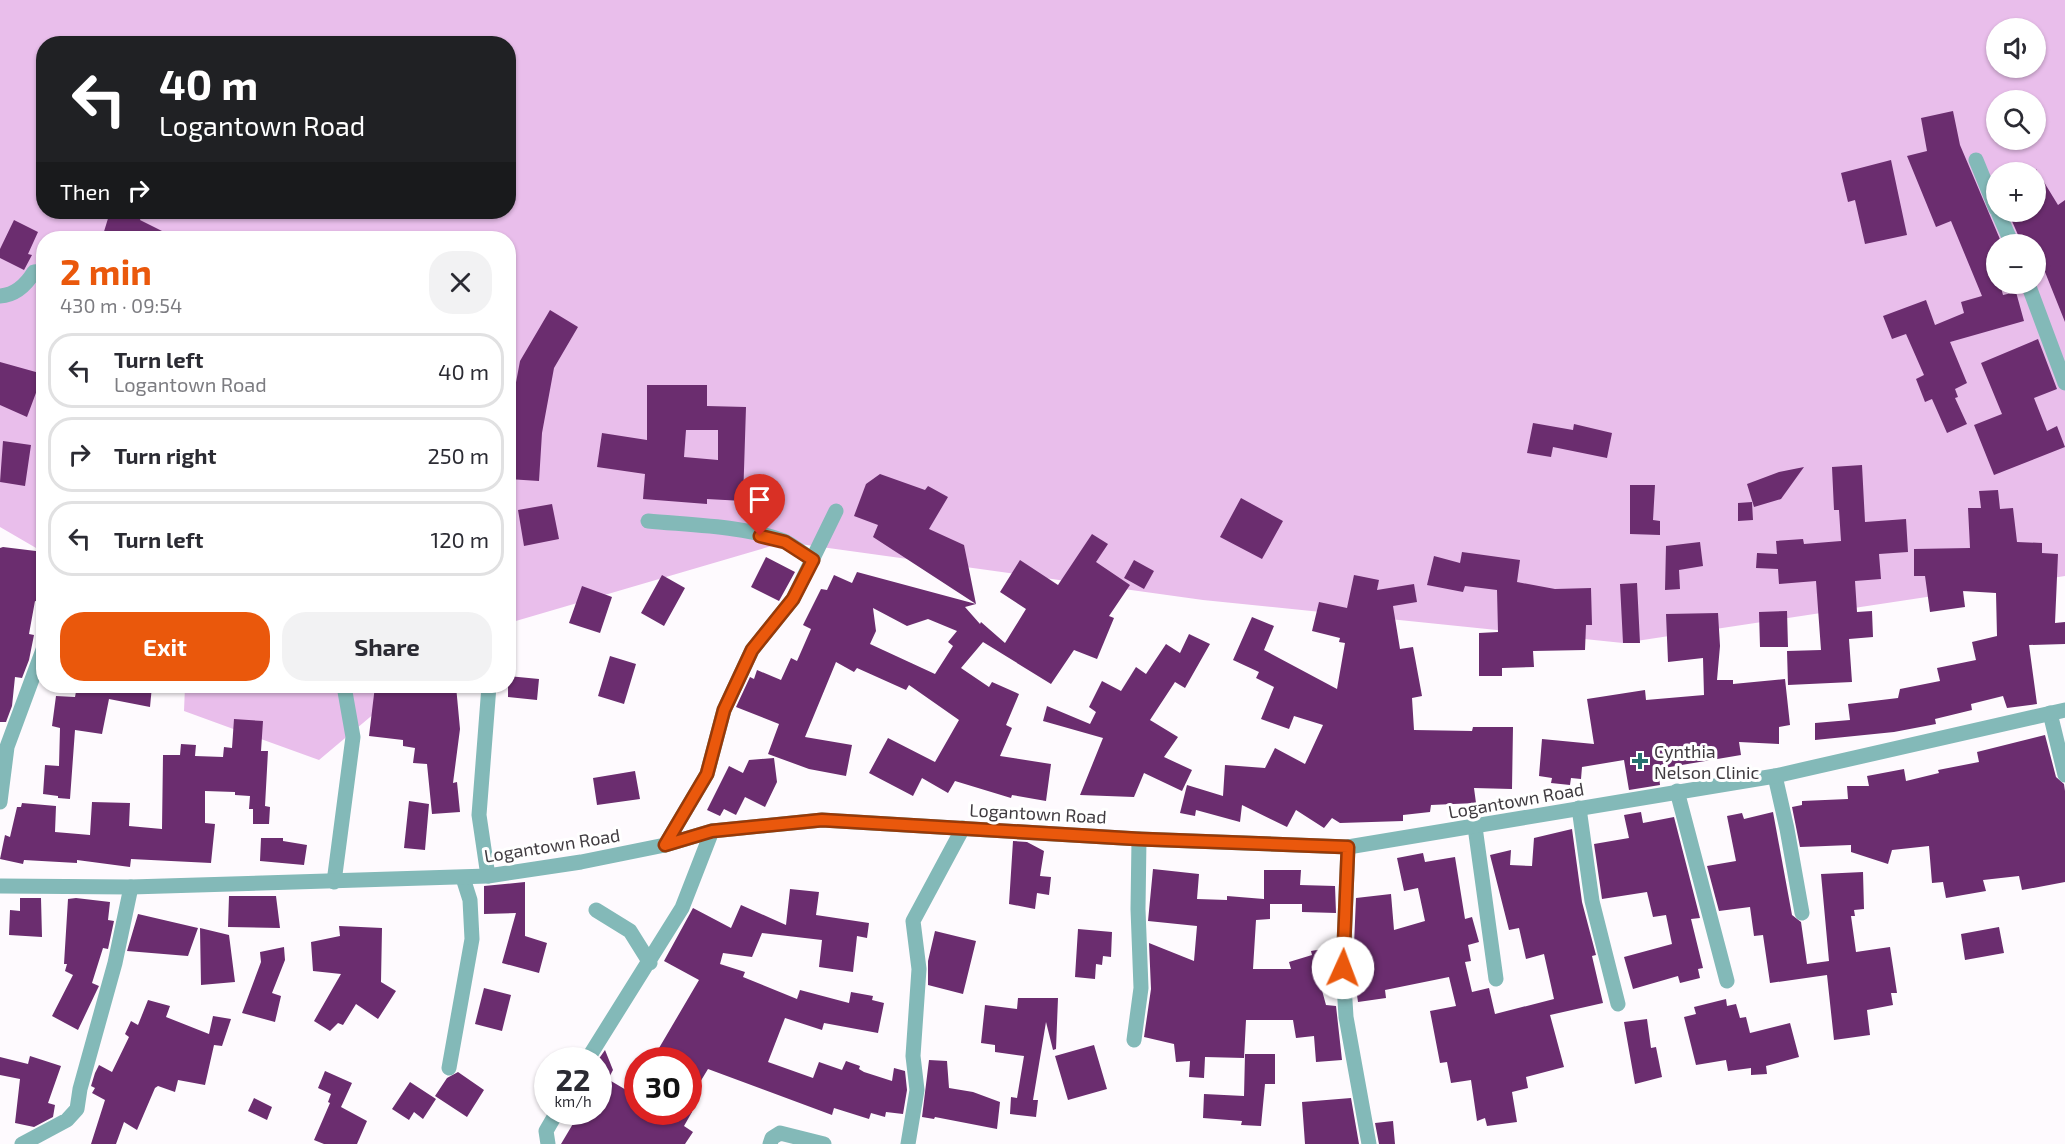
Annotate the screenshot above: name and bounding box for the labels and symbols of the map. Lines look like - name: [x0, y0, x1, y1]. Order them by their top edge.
- pin: [734, 474, 785, 536]
- place label: Cynthia Nelson Clinic: [1654, 740, 1760, 783]
- marker: Cynthia Nelson Clinic: [1631, 752, 1649, 770]
- street label: Logantown Road: [1446, 777, 1586, 823]
- street label: Logantown Road: [969, 798, 1107, 828]
- street label: Logantown Road: [482, 823, 622, 867]
- position arrow: [1311, 936, 1375, 1000]
- speed limit sign: 30: [624, 1047, 702, 1125]

